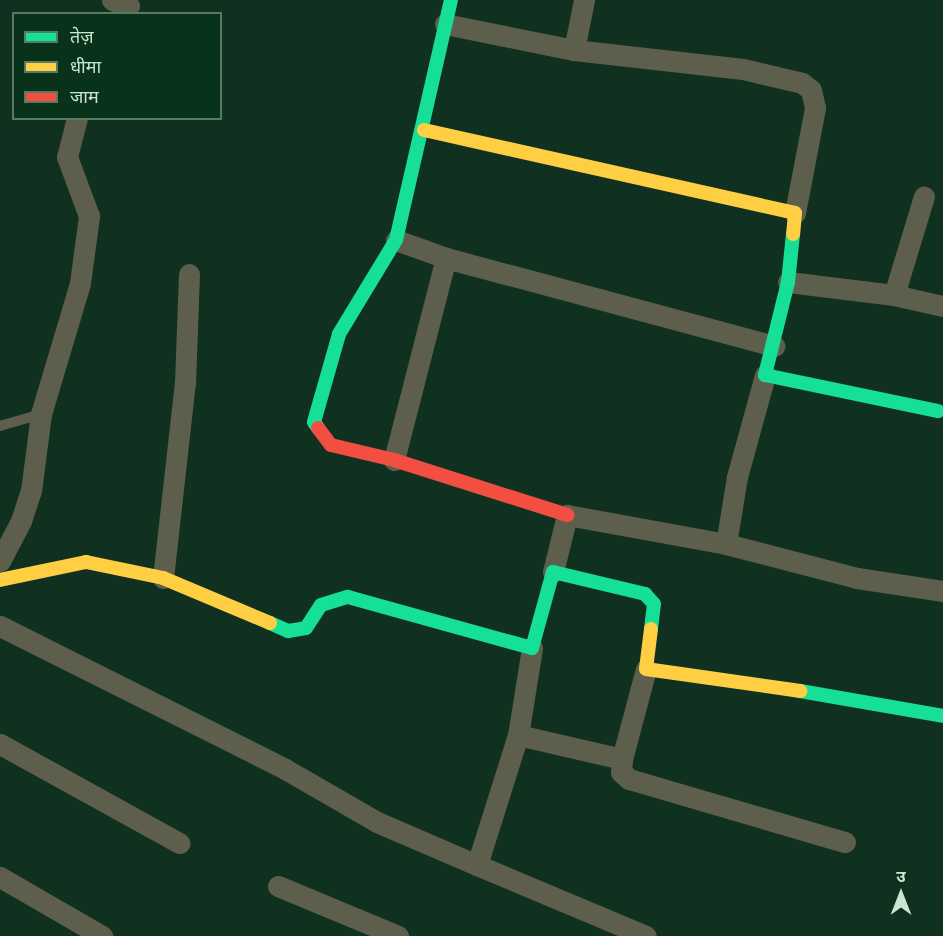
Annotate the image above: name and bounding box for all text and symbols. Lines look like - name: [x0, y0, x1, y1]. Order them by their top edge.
- legend: [12, 12, 222, 120]
- text: तेज़: [70, 24, 94, 49]
- text: धीमा: [70, 54, 101, 79]
- text: जाम: [70, 84, 99, 109]
- north arrow: [871, 864, 931, 924]
- text: उ: [896, 865, 906, 887]

